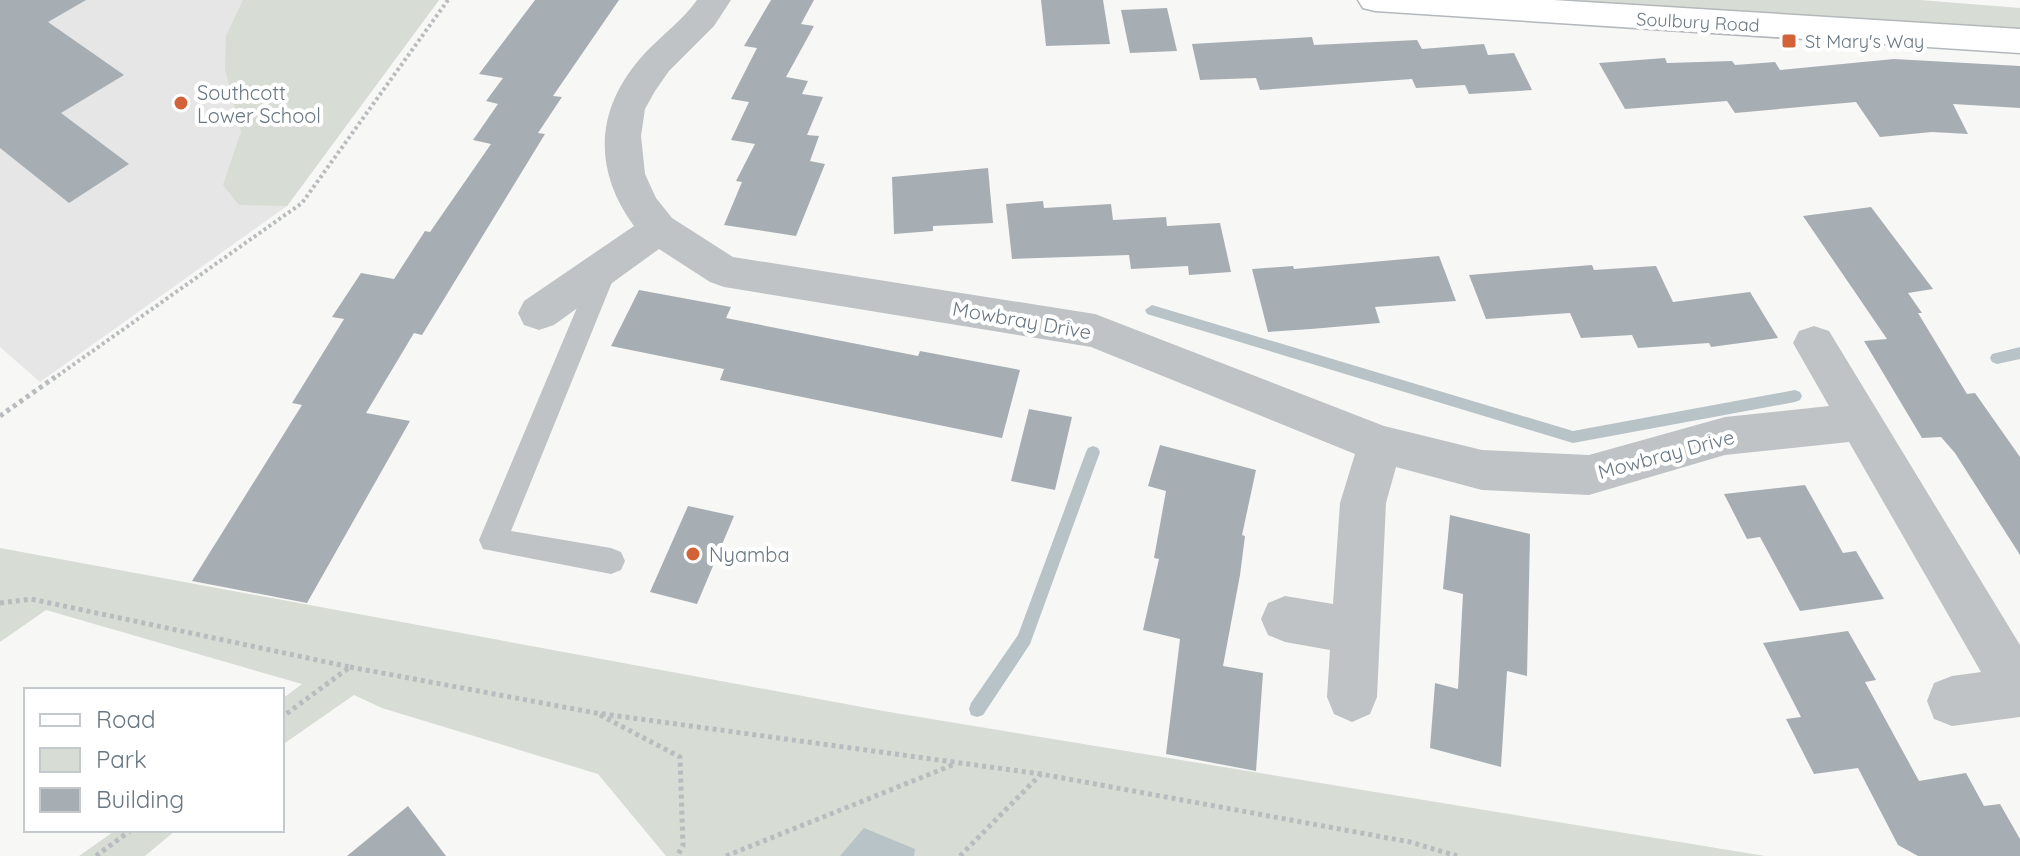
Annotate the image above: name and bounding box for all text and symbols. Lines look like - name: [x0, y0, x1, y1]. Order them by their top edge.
- street label: Soulbury Road: [1636, 7, 1760, 37]
- place label: St Mary's Way: [1805, 30, 1924, 53]
- marker: St Mary's Way: [1780, 32, 1798, 50]
- place label: Southcott Lower School: [197, 80, 321, 128]
- marker: Southcott Lower School: [172, 94, 190, 112]
- street label: Mowbray Drive: [951, 296, 1093, 344]
- street label: Mowbray Drive: [1595, 424, 1737, 484]
- place label: Nyamba: [709, 542, 790, 567]
- marker: Nyamba: [684, 545, 702, 563]
- legend: [24, 688, 284, 832]
- text: Road: [96, 704, 156, 734]
- text: Park: [96, 744, 147, 774]
- text: Building: [96, 784, 184, 814]

